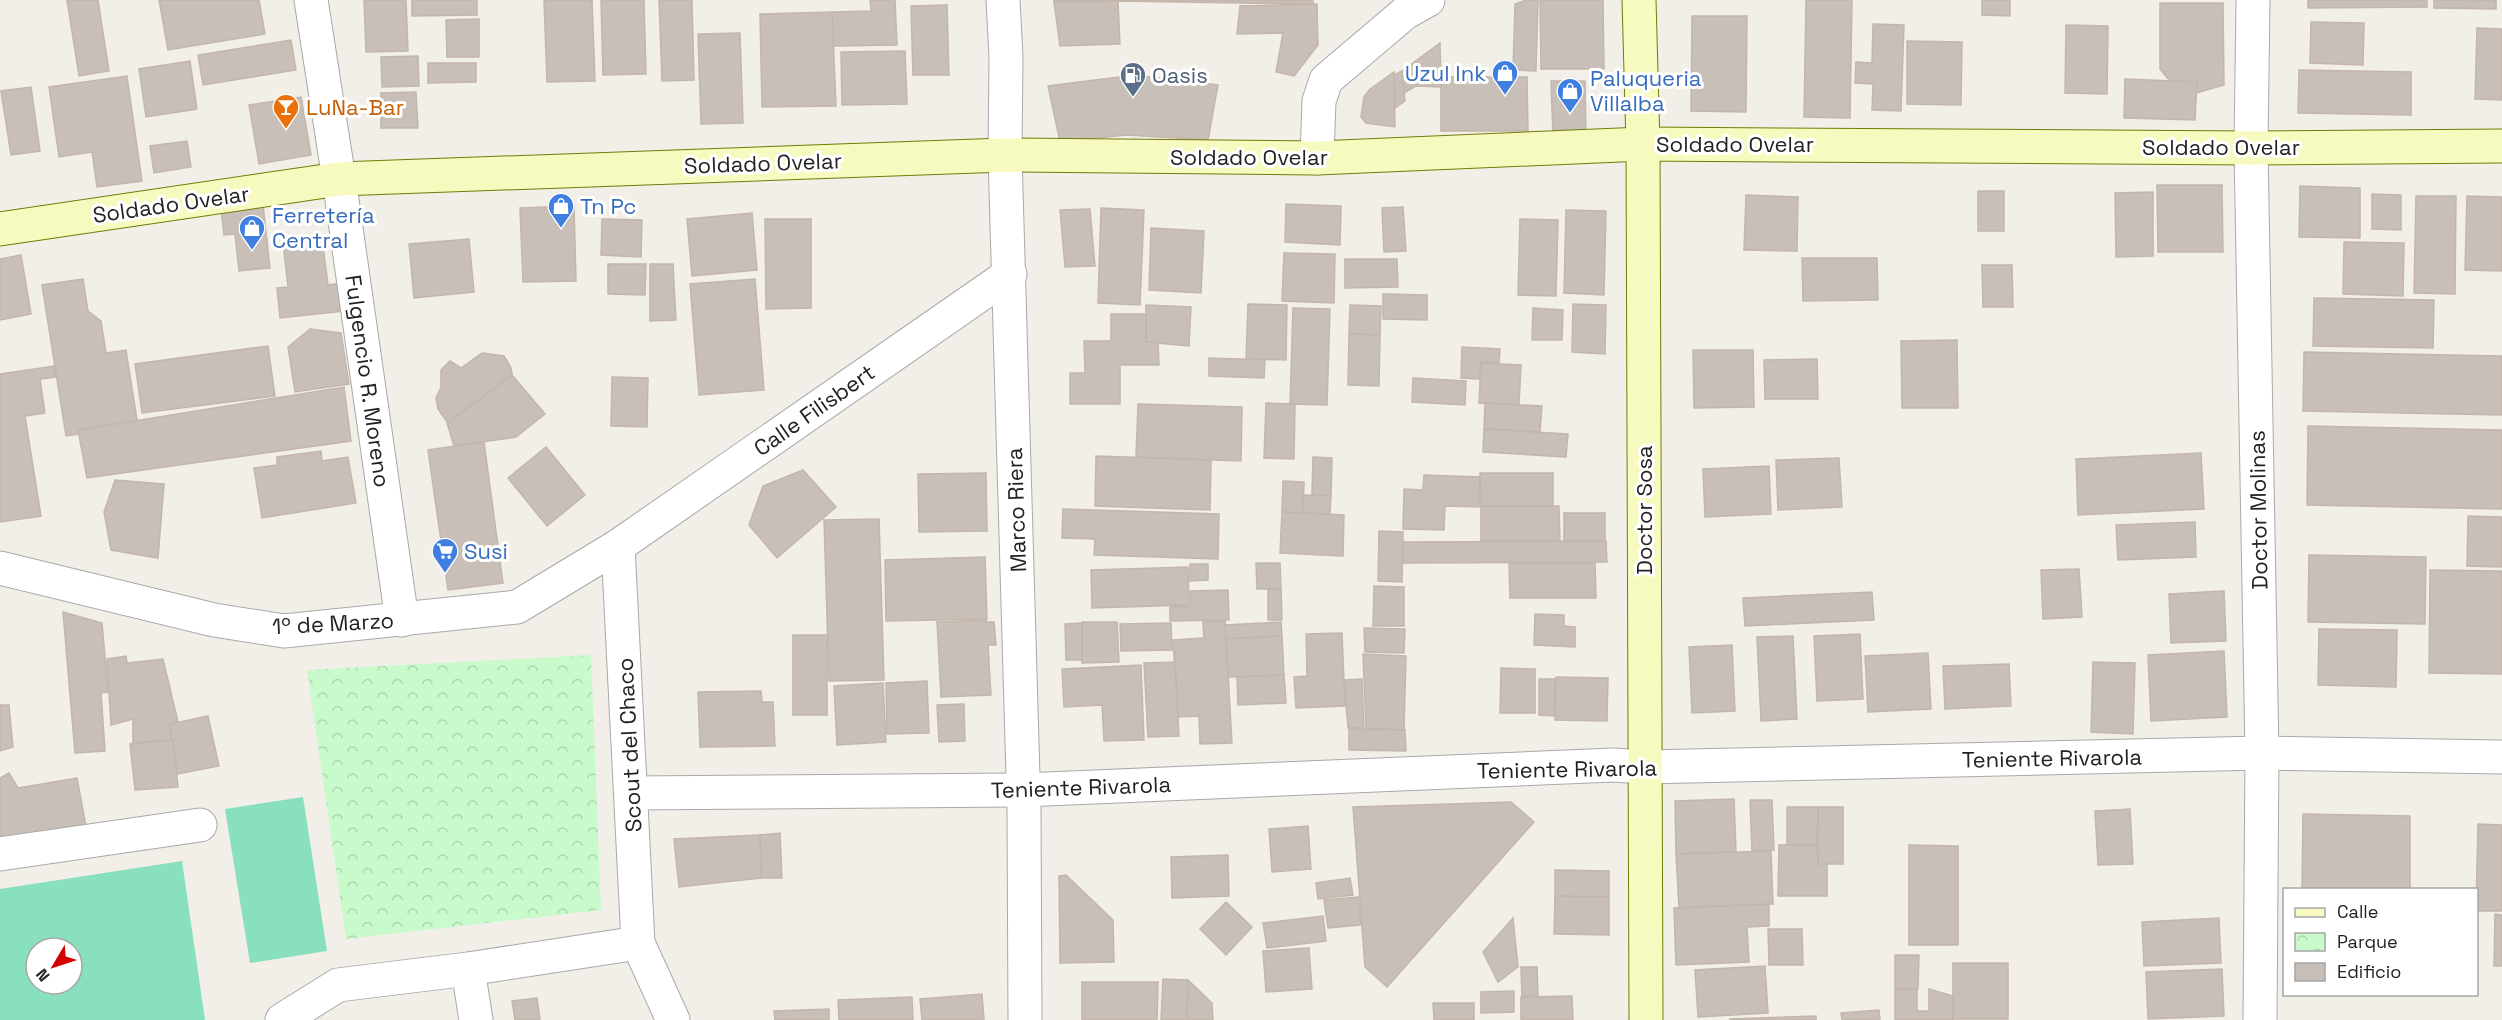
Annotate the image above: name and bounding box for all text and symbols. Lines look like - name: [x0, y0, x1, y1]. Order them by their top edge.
- shop icon: Uzul Ink: [1490, 58, 1520, 96]
- place label: Uzul Ink: [1405, 59, 1486, 87]
- fuel station icon: Oasis: [1118, 60, 1148, 98]
- place label: Oasis: [1152, 61, 1208, 89]
- place label: Paluqueria Villalba: [1590, 64, 1702, 117]
- shop icon: Paluqueria Villalba: [1555, 76, 1585, 114]
- bar icon: LuNa-Bar: [271, 92, 301, 130]
- place label: LuNa-Bar: [306, 93, 404, 121]
- street label: Soldado Ovelar: [1656, 130, 1814, 158]
- street label: Soldado Ovelar: [2142, 133, 2300, 161]
- street label: Soldado Ovelar: [1170, 143, 1328, 171]
- street label: Soldado Ovelar: [684, 146, 842, 180]
- street label: Soldado Ovelar: [91, 179, 251, 229]
- shop icon: Tn Pc: [546, 191, 576, 229]
- place label: Tn Pc: [580, 192, 636, 220]
- place label: Ferretería Central: [272, 201, 375, 254]
- shop icon: Ferretería Central: [237, 213, 267, 251]
- street label: Fulgencio R. Moreno: [339, 273, 397, 489]
- street label: Calle Filisbert: [748, 358, 880, 462]
- street label: Doctor Molinas: [2243, 430, 2273, 590]
- street label: Doctor Sosa: [1630, 445, 1658, 575]
- street label: Marco Riera: [1000, 447, 1032, 573]
- supermarket icon: Susi: [430, 536, 460, 574]
- place label: Susi: [464, 537, 508, 565]
- street label: 1º de Marzo: [271, 606, 395, 640]
- street label: Scout del Chaco: [610, 657, 648, 833]
- street label: Teniente Rivarola: [1962, 742, 2143, 774]
- street label: Teniente Rivarola: [1477, 753, 1658, 785]
- street label: Teniente Rivarola: [990, 770, 1172, 804]
- legend: [2283, 888, 2478, 996]
- text: Calle: [2337, 900, 2378, 923]
- text: Parque: [2337, 930, 2398, 953]
- north arrow: [24, 936, 84, 996]
- text: Edificio: [2337, 960, 2401, 983]
- text: N: [31, 964, 54, 986]

